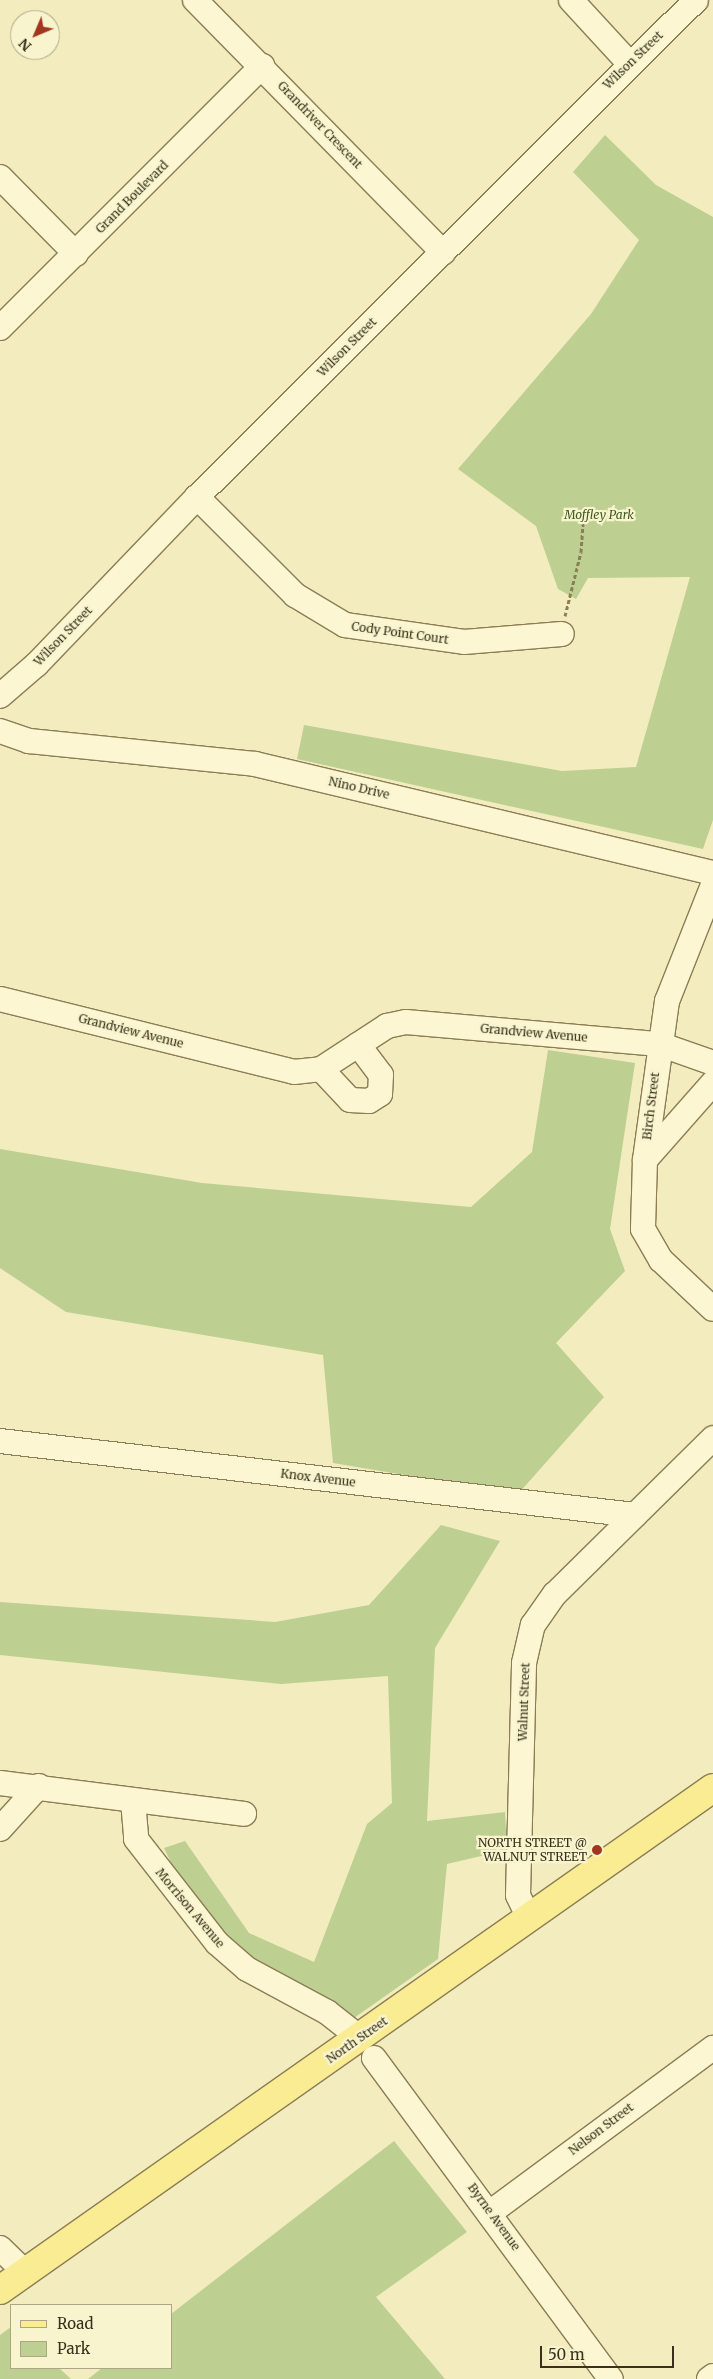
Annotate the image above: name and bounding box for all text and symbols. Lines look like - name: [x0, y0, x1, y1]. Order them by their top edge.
- north arrow: [10, 10, 60, 60]
- street label: Wilson Street: [600, 28, 666, 92]
- text: N: [15, 35, 35, 55]
- street label: Grandriver Crescent: [275, 78, 365, 172]
- street label: Grand Boulevard: [93, 158, 171, 236]
- street label: Wilson Street: [315, 315, 379, 379]
- park label: Moffley Park: [564, 508, 634, 522]
- street label: Wilson Street: [31, 603, 95, 669]
- street label: Cody Point Court: [351, 619, 449, 647]
- street label: Nino Drive: [327, 774, 391, 802]
- street label: Grandview Avenue: [77, 1011, 185, 1051]
- street label: Grandview Avenue: [480, 1021, 588, 1045]
- street label: Birch Street: [640, 1071, 662, 1141]
- street label: Knox Avenue: [280, 1466, 356, 1490]
- street label: Walnut Street: [515, 1662, 533, 1742]
- place label: NORTH STREET @ WALNUT STREET: [478, 1836, 587, 1864]
- marker: NORTH STREET @ WALNUT STREET: [591, 1844, 603, 1856]
- street label: Morrison Avenue: [153, 1865, 227, 1951]
- street label: North Street: [324, 2014, 390, 2066]
- street label: Nelson Street: [566, 2100, 636, 2158]
- street label: Byrne Avenue: [465, 2181, 523, 2253]
- legend: [10, 2304, 172, 2369]
- text: Road: [57, 2314, 93, 2333]
- scale bar: [543, 2336, 677, 2368]
- text: Park: [57, 2339, 90, 2358]
- text: 50 m: [548, 2345, 585, 2364]

